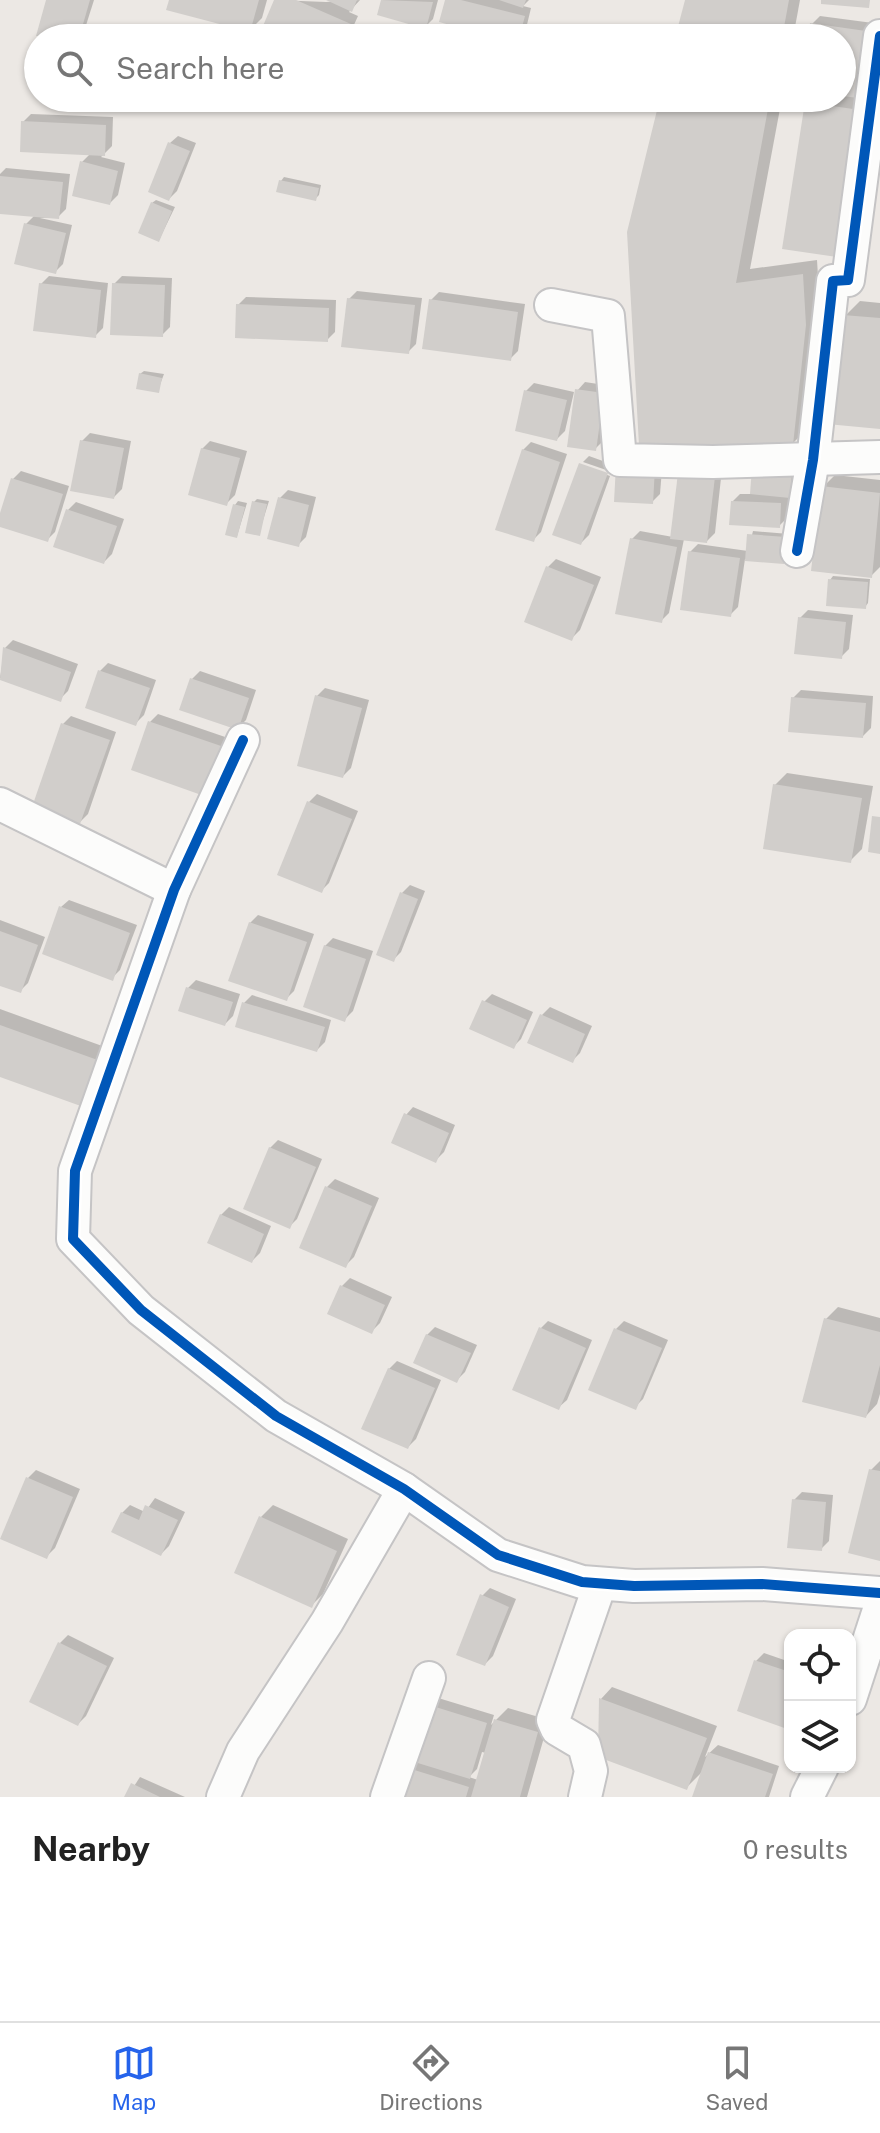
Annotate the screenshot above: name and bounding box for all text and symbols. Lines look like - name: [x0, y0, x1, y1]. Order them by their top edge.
- search box: [24, 24, 856, 112]
- icon: search: [52, 46, 96, 90]
- text: Search here: [116, 50, 284, 86]
- map controls: [784, 1629, 856, 1773]
- button: locate: [784, 1629, 856, 1701]
- button: layers: [784, 1701, 856, 1773]
- text: Nearby: [32, 1829, 150, 1869]
- text: 0 results: [743, 1834, 848, 1865]
- tab: Map: [112, 2041, 156, 2115]
- tab: Directions: [379, 2041, 483, 2115]
- tab: Saved: [706, 2041, 768, 2115]

